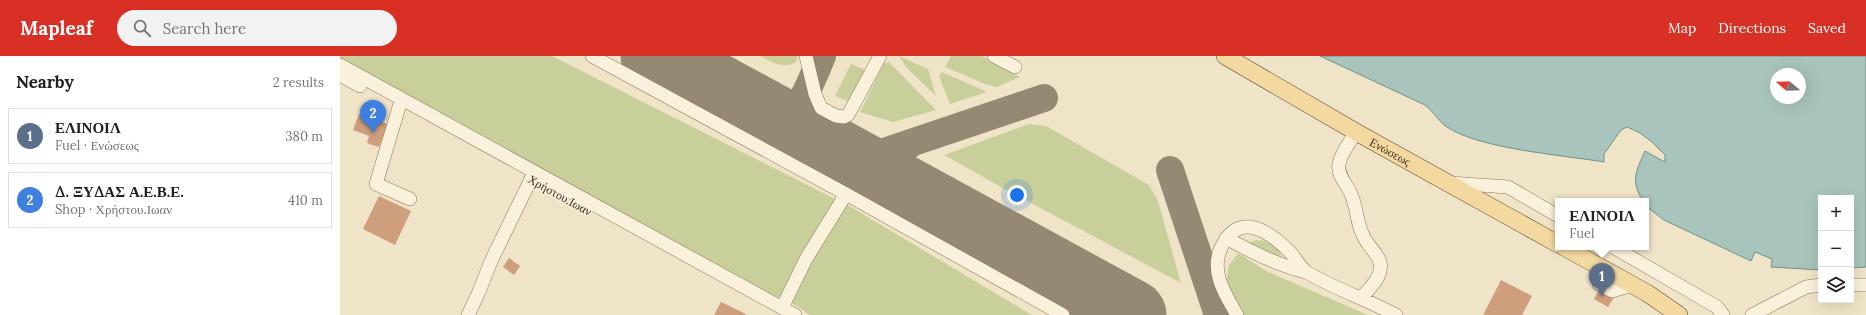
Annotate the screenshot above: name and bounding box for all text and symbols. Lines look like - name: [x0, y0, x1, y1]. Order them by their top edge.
- search box: [117, 10, 397, 46]
- text: Mapleaf: [20, 16, 93, 40]
- icon: search: [131, 17, 153, 39]
- text: Search here: [163, 19, 246, 38]
- text: Map: [1668, 19, 1696, 37]
- text: Directions: [1718, 19, 1786, 37]
- text: Saved: [1808, 19, 1846, 37]
- north arrow: [1770, 68, 1806, 104]
- text: Nearby: [16, 71, 74, 93]
- text: 2 results: [273, 74, 324, 91]
- pin: 2: [360, 100, 386, 133]
- text: ΕΛΙΝΟΙΛ: [55, 118, 121, 137]
- text: 1: [27, 128, 33, 145]
- text: 380 m: [285, 128, 323, 145]
- street label: Ενώσεως: [1367, 134, 1414, 169]
- text: Fuel · Ενώσεως: [55, 137, 139, 154]
- street label: Χρήστου.Ιωαν: [525, 171, 595, 219]
- text: Δ. ΞΥΔΑΣ Α.Ε.Β.Ε.: [55, 182, 184, 201]
- your location: [1007, 185, 1027, 205]
- text: 2: [27, 192, 33, 209]
- text: 410 m: [288, 192, 323, 209]
- map controls: [1818, 195, 1854, 303]
- button: +: [1818, 195, 1854, 231]
- popup: [1555, 198, 1649, 250]
- text: Shop · Χρήστου.Ιωαν: [55, 201, 172, 218]
- text: ΕΛΙΝΟΙΛ: [1569, 206, 1635, 225]
- text: Fuel: [1569, 225, 1595, 242]
- button: −: [1818, 231, 1854, 267]
- pin: 1: [1589, 263, 1615, 296]
- button: layers: [1818, 267, 1854, 303]

